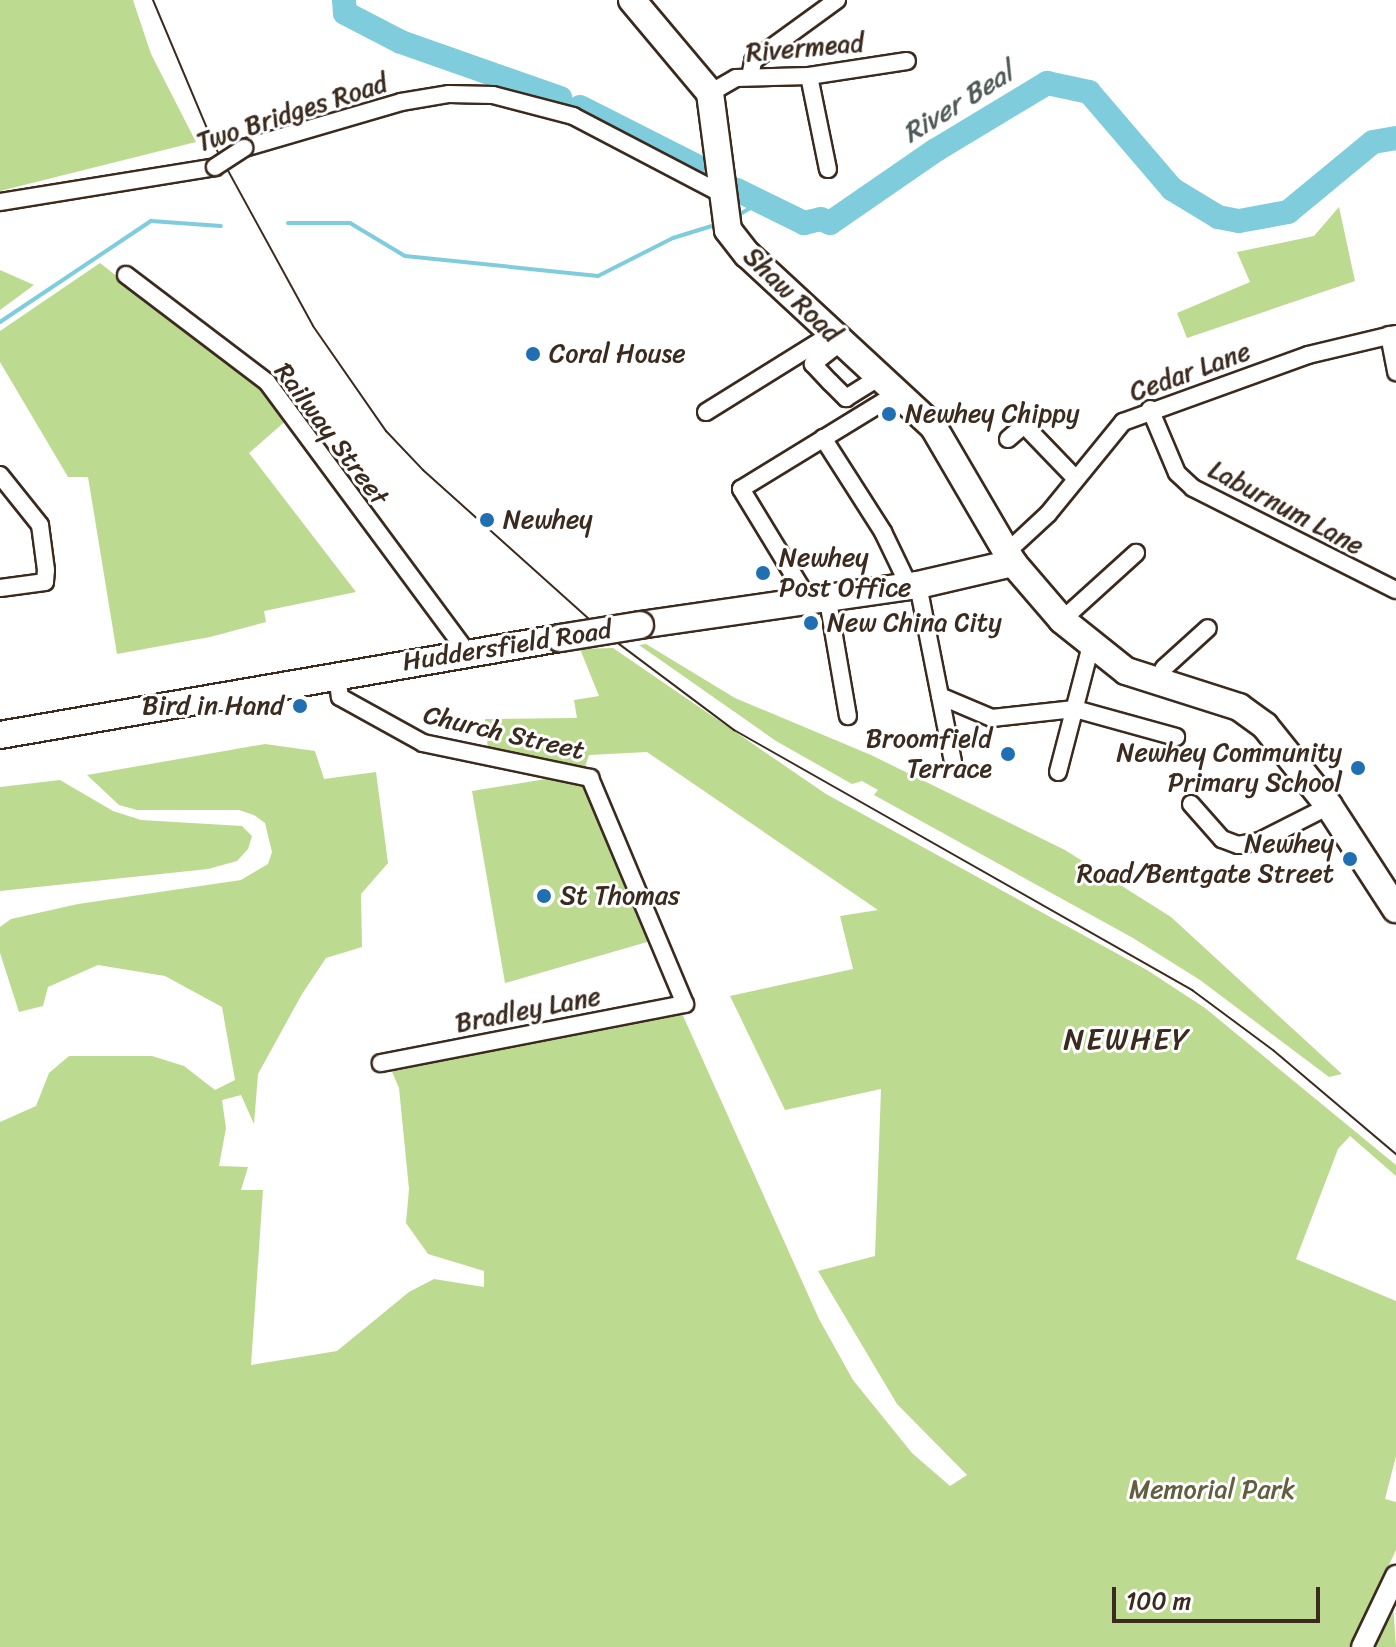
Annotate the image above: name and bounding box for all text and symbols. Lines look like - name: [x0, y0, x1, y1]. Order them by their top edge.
- street label: Rivermead: [745, 27, 865, 69]
- water label: River Beal: [896, 56, 1020, 150]
- street label: Two Bridges Road: [193, 67, 391, 159]
- street label: Shaw Road: [737, 241, 847, 349]
- street label: Cedar Lane: [1125, 336, 1255, 408]
- place label: Coral House: [549, 338, 686, 370]
- marker: Coral House: [524, 345, 542, 363]
- street label: Railway Street: [267, 357, 395, 511]
- place label: Newhey Chippy: [905, 398, 1079, 430]
- marker: Newhey Chippy: [880, 405, 898, 423]
- street label: Laburnum Lane: [1203, 454, 1369, 562]
- place label: Newhey: [503, 504, 593, 536]
- marker: Newhey: [478, 511, 496, 529]
- place label: Newhey Post Office: [779, 542, 911, 604]
- marker: Newhey Post Office: [754, 564, 772, 582]
- place label: New China City: [827, 607, 1002, 639]
- street label: Huddersfield Road: [400, 614, 614, 678]
- marker: New China City: [802, 614, 820, 632]
- place label: Bird in Hand: [142, 690, 284, 722]
- marker: Bird in Hand: [291, 697, 309, 715]
- street label: Church Street: [421, 699, 587, 767]
- place label: Broomfield Terrace: [866, 723, 992, 784]
- place label: Newhey Community Primary School: [1116, 737, 1342, 798]
- marker: Broomfield Terrace: [999, 745, 1017, 763]
- marker: Newhey Community Primary School: [1349, 759, 1367, 777]
- place label: Newhey Road/Bentgate Street: [1078, 828, 1334, 890]
- marker: Newhey Road/Bentgate Street: [1341, 850, 1359, 868]
- place label: St Thomas: [560, 880, 679, 912]
- marker: St Thomas: [535, 887, 553, 905]
- street label: Bradley Lane: [453, 981, 603, 1039]
- district label: NEWHEY: [1063, 1021, 1191, 1057]
- park label: Memorial Park: [1129, 1474, 1295, 1506]
- scale bar: [1116, 1571, 1324, 1621]
- text: 100 m: [1126, 1580, 1191, 1622]

